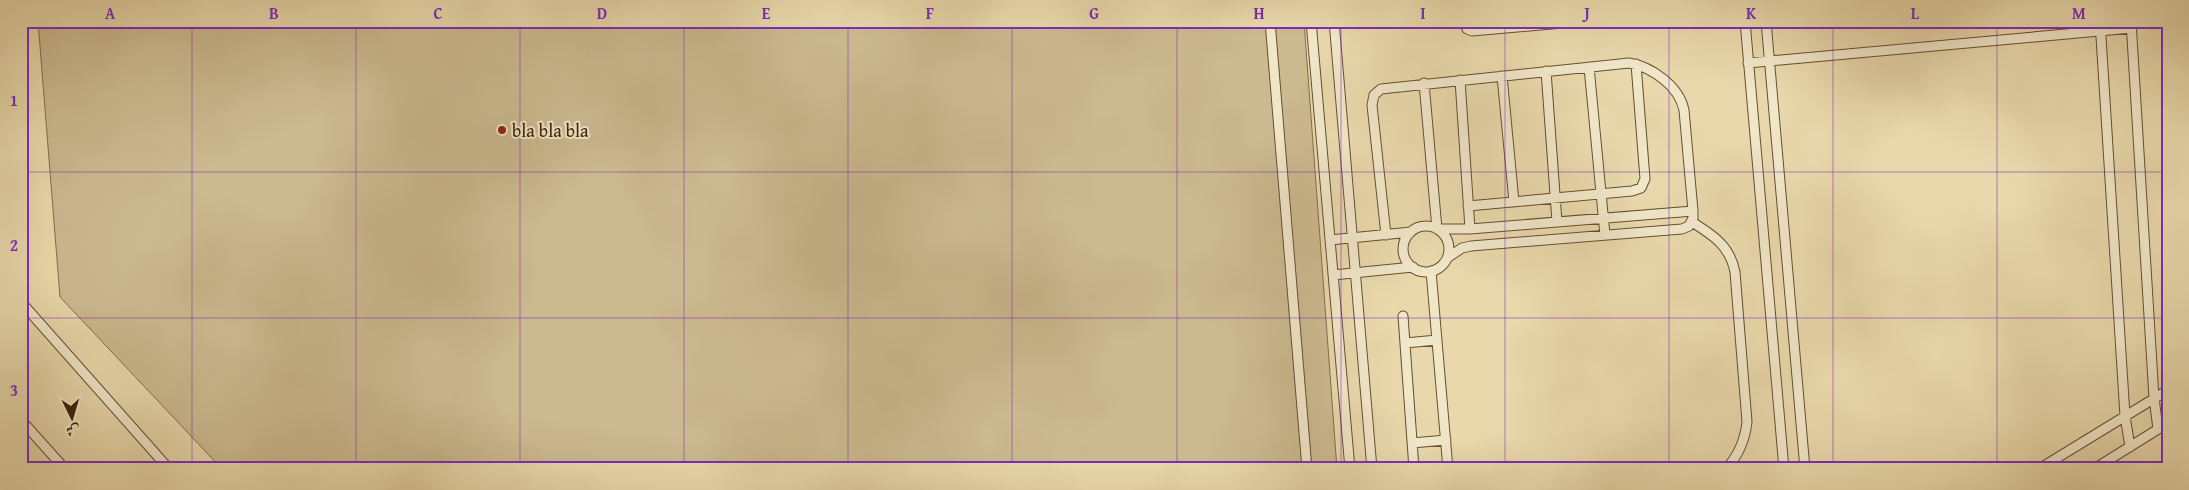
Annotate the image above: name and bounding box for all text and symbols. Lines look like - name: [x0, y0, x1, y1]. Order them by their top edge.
- text: A: [105, 1, 116, 25]
- text: B: [269, 1, 279, 25]
- text: C: [433, 1, 443, 25]
- text: D: [597, 1, 607, 25]
- text: E: [762, 1, 771, 25]
- text: F: [926, 1, 934, 25]
- text: G: [1089, 1, 1099, 25]
- text: H: [1253, 1, 1265, 25]
- text: I: [1420, 1, 1426, 25]
- text: J: [1581, 1, 1590, 25]
- text: K: [1746, 1, 1757, 25]
- text: L: [1911, 1, 1920, 25]
- text: M: [2072, 1, 2086, 25]
- text: 1: [10, 88, 18, 112]
- place label: bla bla bla: [512, 117, 589, 144]
- marker: bla bla bla: [496, 124, 508, 136]
- text: 2: [10, 233, 18, 257]
- text: 3: [10, 378, 18, 402]
- north arrow: [48, 392, 98, 442]
- text: ش: [65, 420, 81, 442]

